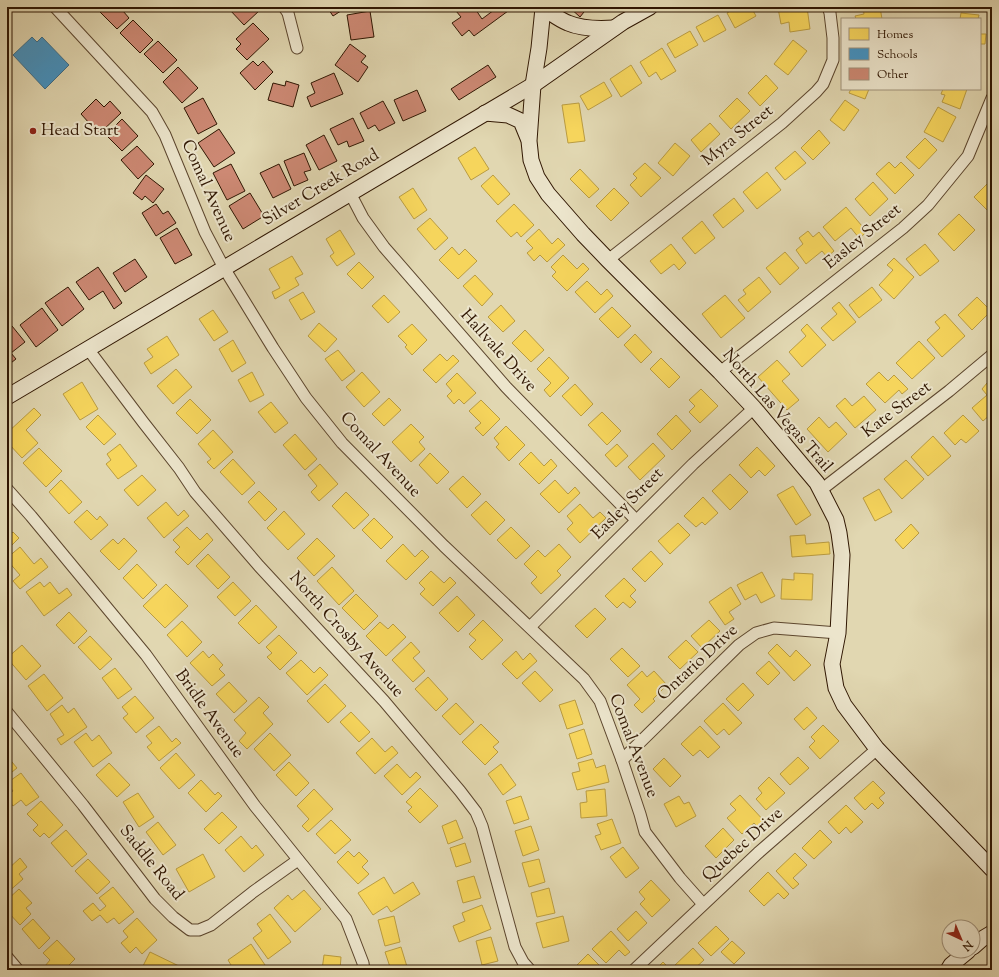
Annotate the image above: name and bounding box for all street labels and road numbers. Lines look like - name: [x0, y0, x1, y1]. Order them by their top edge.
- street label: Myra Street: [697, 100, 779, 172]
- street label: Comal Avenue: [175, 136, 241, 246]
- street label: Silver Creek Road: [258, 143, 384, 232]
- street label: Easley Street: [819, 198, 907, 276]
- street label: Hallvale Drive: [454, 304, 542, 398]
- street label: North Las Vegas Trail: [716, 344, 838, 478]
- street label: Kate Street: [857, 376, 937, 444]
- street label: Comal Avenue: [334, 407, 426, 503]
- street label: Easley Street: [587, 463, 669, 545]
- street label: North Crosby Avenue: [283, 567, 409, 703]
- street label: Ontario Drive: [652, 619, 744, 707]
- street label: Bridle Avenue: [169, 665, 249, 763]
- street label: Comal Avenue: [602, 691, 664, 802]
- street label: Quebec Drive: [697, 802, 789, 888]
- street label: Saddle Road: [113, 820, 189, 906]

